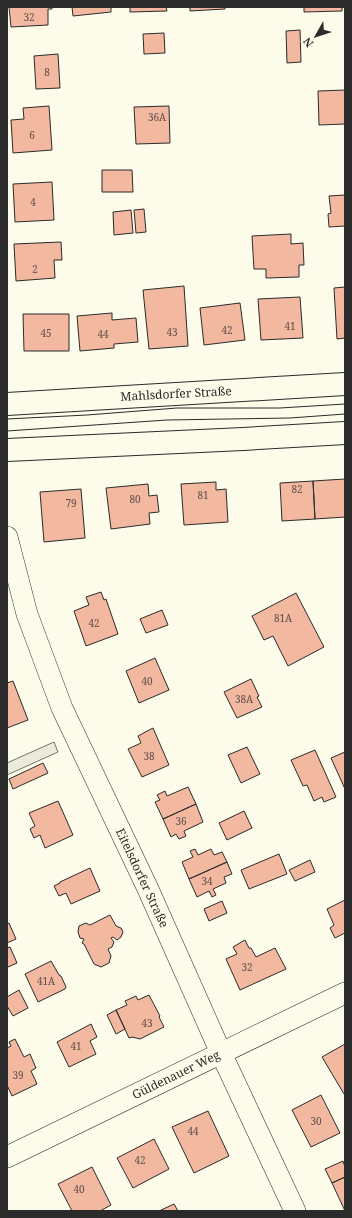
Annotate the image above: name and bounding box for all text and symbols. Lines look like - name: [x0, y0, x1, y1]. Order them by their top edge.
- house number: 32: [23, 10, 35, 24]
- north arrow: [296, 16, 336, 56]
- text: N: [299, 34, 316, 51]
- house number: 8: [44, 65, 50, 79]
- house number: 36A: [148, 110, 167, 124]
- house number: 6: [29, 128, 35, 142]
- house number: 4: [30, 195, 36, 209]
- house number: 2: [32, 262, 38, 276]
- house number: 41: [284, 319, 296, 333]
- house number: 42: [221, 323, 233, 337]
- house number: 43: [166, 325, 178, 339]
- house number: 45: [40, 326, 52, 340]
- house number: 44: [97, 327, 109, 341]
- street label: Mahlsdorfer Straße: [120, 382, 232, 405]
- house number: 82: [291, 482, 303, 496]
- house number: 81: [197, 488, 209, 502]
- house number: 80: [129, 492, 141, 506]
- house number: 79: [65, 496, 77, 510]
- house number: 81A: [274, 611, 293, 625]
- house number: 42: [88, 616, 100, 630]
- house number: 40: [141, 674, 153, 688]
- house number: 38A: [235, 692, 254, 706]
- house number: 38: [143, 749, 155, 763]
- house number: 36: [175, 814, 187, 828]
- street label: Eitelsdorfer Straße: [112, 825, 173, 930]
- house number: 34: [201, 874, 213, 888]
- house number: 32: [241, 960, 253, 974]
- house number: 41A: [37, 974, 56, 988]
- house number: 43: [141, 1016, 153, 1030]
- house number: 41: [70, 1039, 82, 1053]
- street label: Güldenauer Weg: [129, 1046, 223, 1103]
- house number: 39: [12, 1068, 24, 1082]
- house number: 30: [310, 1114, 322, 1128]
- house number: 44: [187, 1124, 199, 1138]
- house number: 42: [134, 1153, 146, 1167]
- house number: 40: [73, 1182, 85, 1196]

